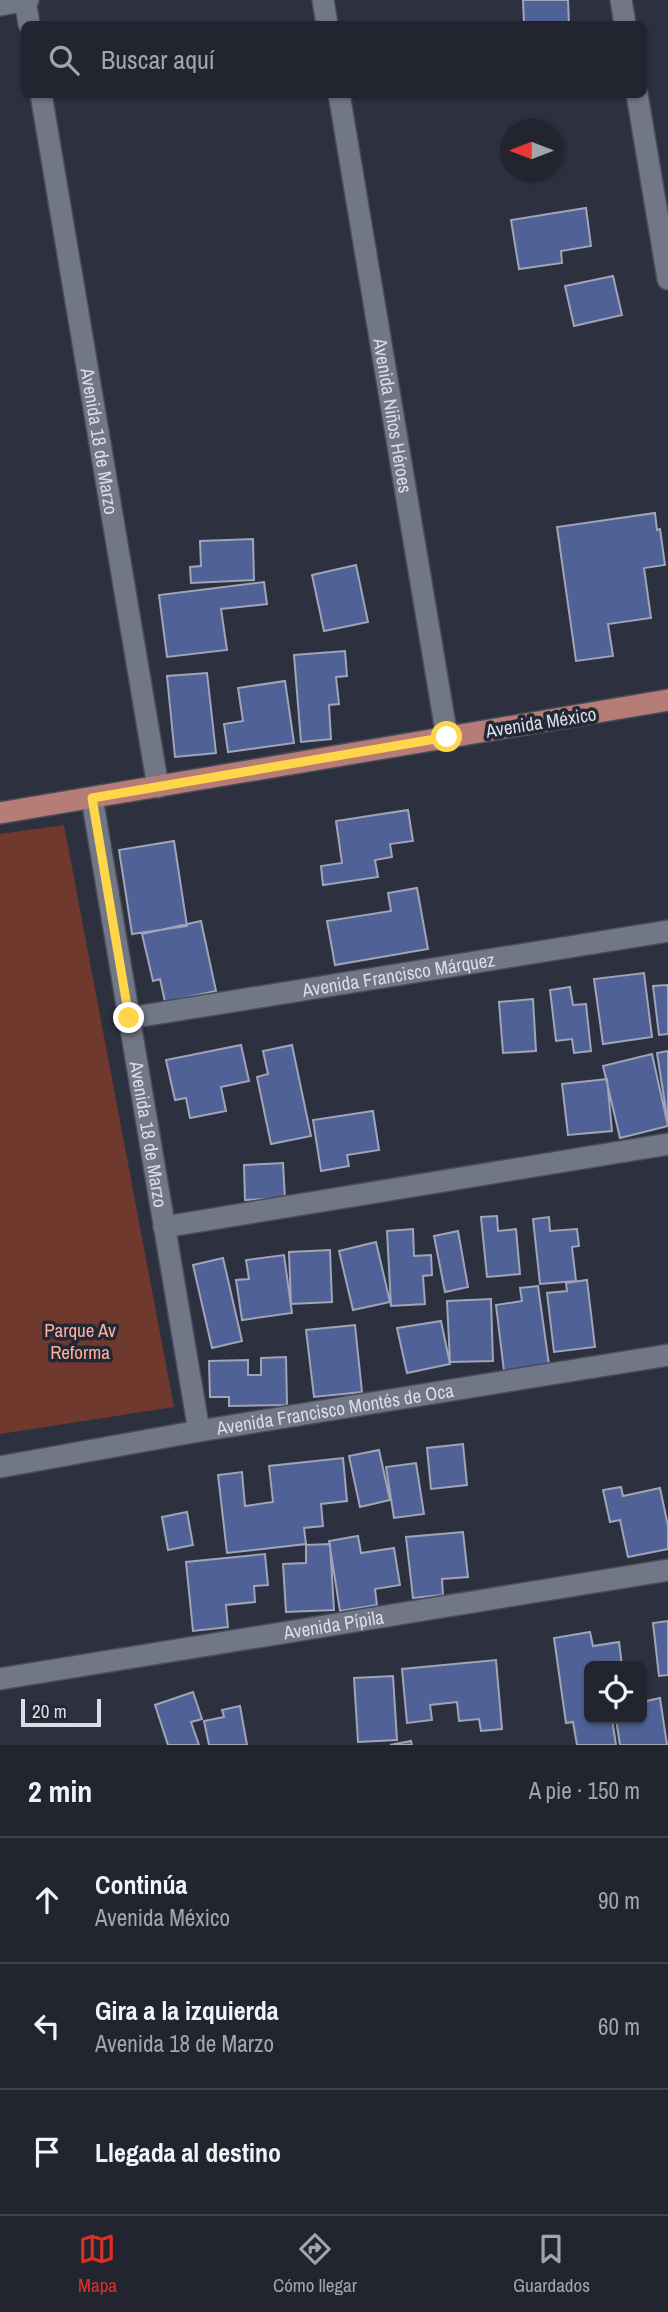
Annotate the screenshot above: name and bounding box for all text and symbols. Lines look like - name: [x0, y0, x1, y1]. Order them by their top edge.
- search box: [21, 21, 647, 98]
- icon: search: [45, 41, 83, 79]
- text: Buscar aquí: [101, 42, 215, 77]
- north arrow: [500, 119, 563, 182]
- street label: Avenida Niños Héroes: [367, 335, 419, 495]
- street label: Avenida 18 de Marzo: [74, 365, 125, 516]
- street label: Avenida México: [483, 700, 598, 744]
- route start: [431, 721, 462, 752]
- street label: Avenida Francisco Márquez: [299, 946, 497, 1003]
- route end: [113, 1002, 144, 1033]
- street label: Avenida 18 de Marzo: [124, 1058, 174, 1209]
- park label: Parque Av Reforma: [44, 1317, 116, 1365]
- street label: Avenida Francisco Montés de Oca: [214, 1377, 456, 1441]
- street label: Avenida Pípila: [281, 1604, 386, 1646]
- map controls: [584, 1661, 647, 1724]
- button: locate: [584, 1661, 647, 1724]
- scale bar: [21, 1696, 102, 1728]
- text: 20 m: [32, 1698, 67, 1724]
- text: 2 min: [28, 1771, 92, 1811]
- text: A pie · 150 m: [529, 1775, 640, 1806]
- text: Continúa: [95, 1867, 187, 1902]
- icon: ahead: [28, 1881, 66, 1919]
- text: 90 m: [598, 1885, 640, 1916]
- text: Avenida México: [95, 1902, 230, 1933]
- text: Gira a la izquierda: [95, 1993, 279, 2028]
- icon: left: [28, 2007, 66, 2045]
- text: 60 m: [598, 2011, 640, 2042]
- text: Avenida 18 de Marzo: [95, 2028, 274, 2059]
- icon: arrive: [28, 2133, 66, 2171]
- text: Llegada al destino: [95, 2135, 281, 2170]
- tab: Mapa: [78, 2230, 117, 2298]
- tab: Cómo llegar: [273, 2230, 357, 2298]
- tab: Guardados: [513, 2230, 590, 2298]

